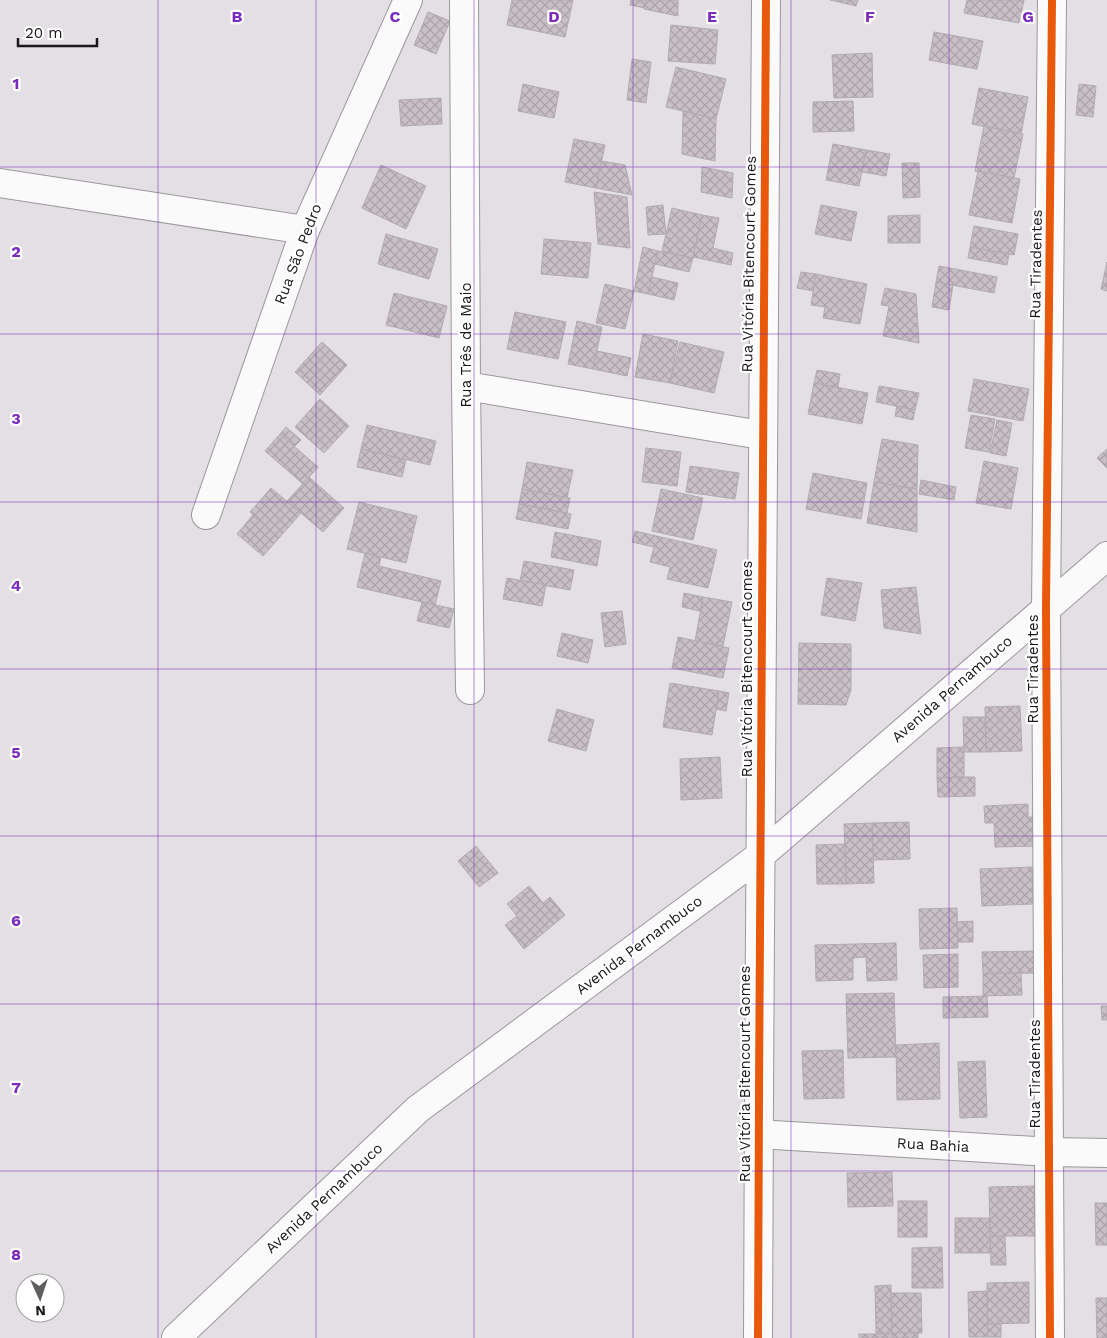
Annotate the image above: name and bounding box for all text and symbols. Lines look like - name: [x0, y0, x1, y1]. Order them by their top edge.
- text: B: [232, 7, 243, 26]
- text: C: [390, 7, 401, 26]
- text: D: [548, 7, 560, 26]
- text: E: [707, 7, 717, 26]
- text: F: [865, 7, 875, 26]
- text: G: [1022, 7, 1034, 26]
- scale bar: [18, 15, 96, 47]
- text: 20 m: [25, 24, 63, 42]
- text: 1: [13, 74, 19, 93]
- street label: Rua Vitória Bitencourt Gomes: [738, 155, 760, 372]
- street label: Rua São Pedro: [271, 201, 325, 307]
- street label: Rua Tiradentes: [1026, 209, 1046, 319]
- text: 2: [11, 242, 21, 261]
- street label: Rua Três de Maio: [457, 283, 475, 407]
- text: 3: [11, 409, 21, 428]
- street label: Rua Vitória Bitencourt Gomes: [738, 561, 756, 777]
- text: 4: [11, 576, 21, 595]
- street label: Rua Tiradentes: [1024, 614, 1042, 724]
- street label: Avenida Pernambuco: [888, 632, 1016, 746]
- text: 5: [11, 743, 21, 762]
- street label: Avenida Pernambuco: [572, 892, 706, 998]
- text: 6: [11, 911, 21, 930]
- street label: Rua Vitória Bitencourt Gomes: [736, 966, 754, 1182]
- street label: Rua Tiradentes: [1026, 1019, 1044, 1129]
- text: 7: [11, 1078, 21, 1097]
- street label: Rua Bahia: [896, 1134, 970, 1156]
- street label: Avenida Pernambuco: [262, 1139, 386, 1257]
- text: 8: [11, 1245, 21, 1264]
- north arrow: [15, 1273, 65, 1323]
- text: N: [35, 1303, 46, 1319]

